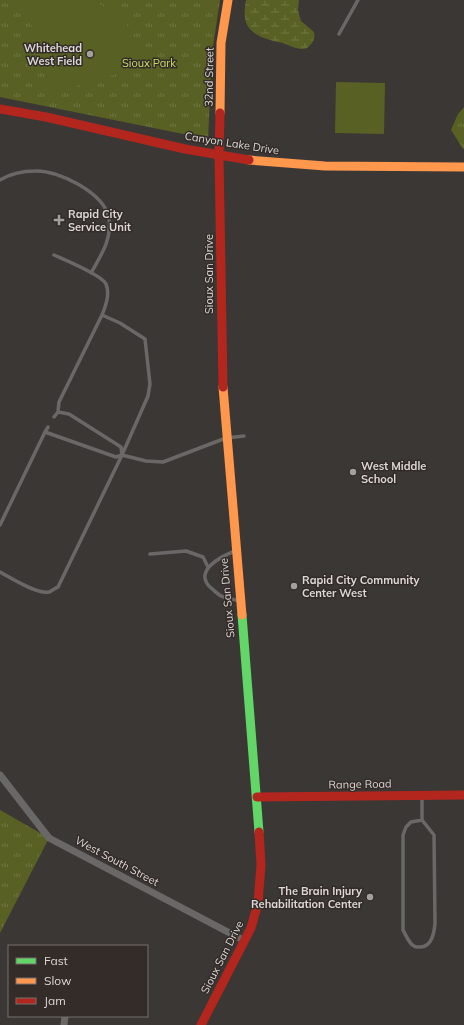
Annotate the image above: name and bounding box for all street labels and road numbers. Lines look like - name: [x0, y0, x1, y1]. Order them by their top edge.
- street label: 32nd Street: [201, 47, 217, 107]
- street label: Canyon Lake Drive: [184, 129, 280, 157]
- street label: Sioux San Drive: [202, 234, 216, 314]
- street label: Sioux San Drive: [217, 557, 237, 639]
- street label: Range Road: [328, 776, 392, 792]
- street label: West South Street: [73, 833, 161, 889]
- street label: Sioux San Drive: [198, 918, 246, 996]

